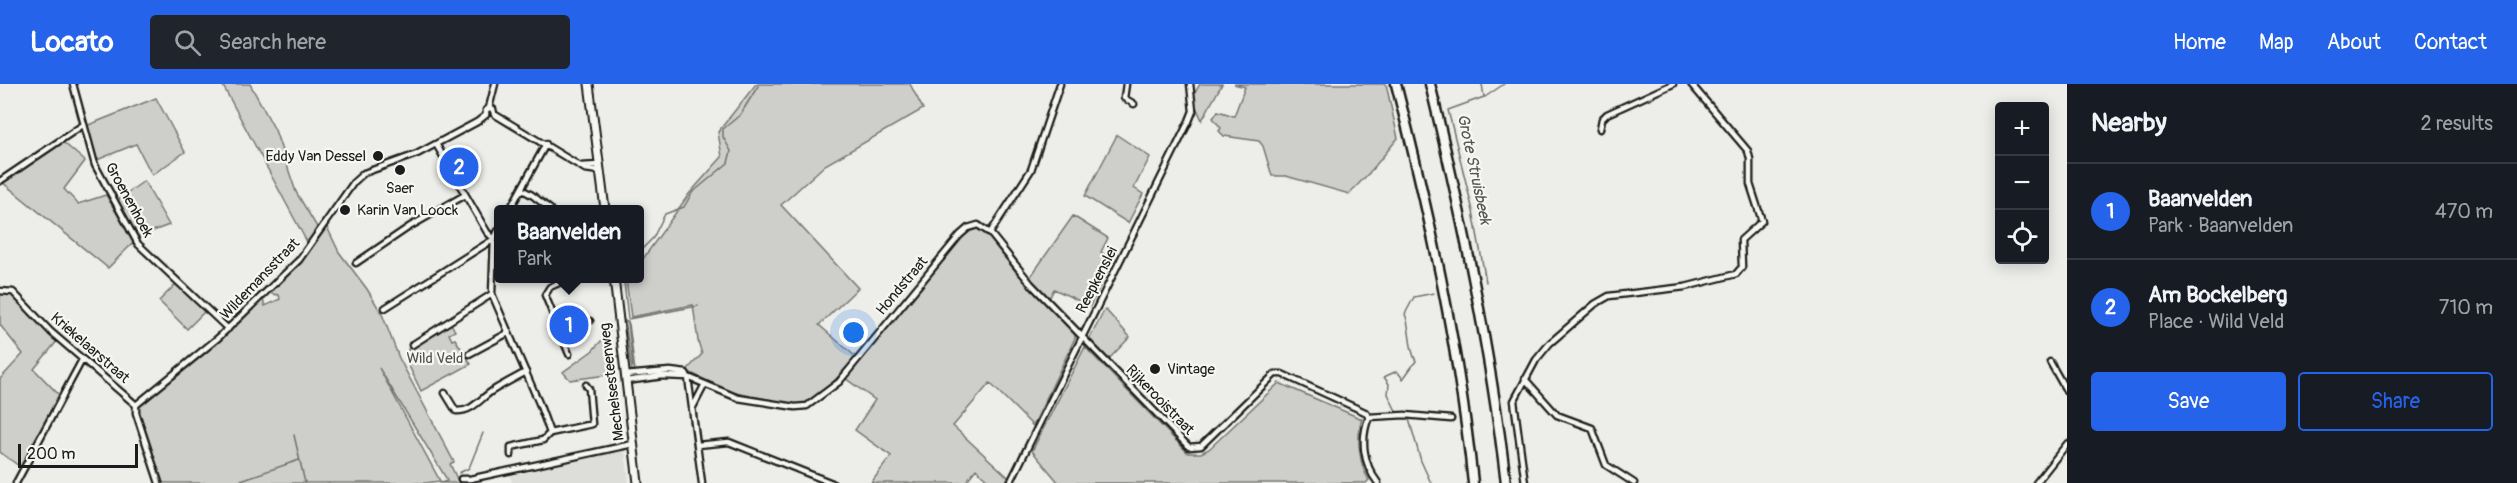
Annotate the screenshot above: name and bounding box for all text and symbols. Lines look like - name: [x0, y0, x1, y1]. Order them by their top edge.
- search box: [150, 15, 570, 69]
- text: Locato: [30, 25, 114, 60]
- icon: search: [171, 26, 204, 59]
- text: Search here: [219, 28, 326, 56]
- text: Home: [2173, 29, 2226, 56]
- text: Map: [2259, 29, 2294, 56]
- text: About: [2327, 29, 2381, 56]
- text: Contact: [2414, 29, 2487, 56]
- map controls: [1995, 102, 2049, 264]
- button: +: [1995, 102, 2049, 156]
- text: Nearby: [2091, 107, 2167, 139]
- text: 2 results: [2421, 111, 2493, 136]
- water label: Grote Struisbeek: [1453, 112, 1496, 227]
- pin: 2: [440, 144, 478, 190]
- place label: Eddy Van Dessel: [265, 147, 366, 166]
- marker: Eddy Van Dessel: [371, 149, 385, 163]
- button: −: [1995, 156, 2049, 210]
- street label: Groenenhoek: [101, 159, 158, 242]
- marker: Saer: [393, 163, 407, 177]
- place label: Saer: [386, 179, 415, 198]
- text: Baanvelden: [2148, 185, 2253, 213]
- text: 1: [2107, 199, 2114, 224]
- text: 470 m: [2435, 199, 2493, 224]
- place label: Karin Van Loock: [357, 201, 459, 220]
- marker: Karin Van Loock: [338, 203, 352, 217]
- popup: [494, 205, 644, 283]
- button: locate: [1995, 210, 2049, 264]
- text: Park · Baanvelden: [2148, 213, 2293, 238]
- text: Baanvelden: [517, 218, 621, 246]
- street label: Wildemansstraat: [216, 234, 304, 324]
- street label: Reepkenslei: [1072, 243, 1122, 317]
- text: Park: [517, 246, 552, 271]
- street label: Hondstraat: [872, 252, 933, 319]
- text: Am Bockelberg: [2148, 281, 2287, 309]
- text: 2: [2105, 295, 2116, 320]
- text: 710 m: [2439, 295, 2493, 320]
- pin: 1: [550, 302, 588, 348]
- street label: Kriekelaarstraat: [47, 308, 134, 388]
- text: Place · Wild Veld: [2148, 309, 2284, 334]
- your location: [839, 318, 868, 347]
- street label: Mechelsesteenweg: [595, 322, 629, 442]
- park label: Wild Veld: [407, 349, 463, 368]
- place label: Vintage: [1167, 360, 1215, 379]
- street label: Rijkerooistraat: [1122, 361, 1199, 440]
- marker: Vintage: [1148, 362, 1162, 376]
- button: Save: [2091, 372, 2286, 431]
- button: Share: [2298, 372, 2493, 431]
- scale bar: [18, 441, 138, 468]
- text: 200 m: [27, 444, 75, 464]

